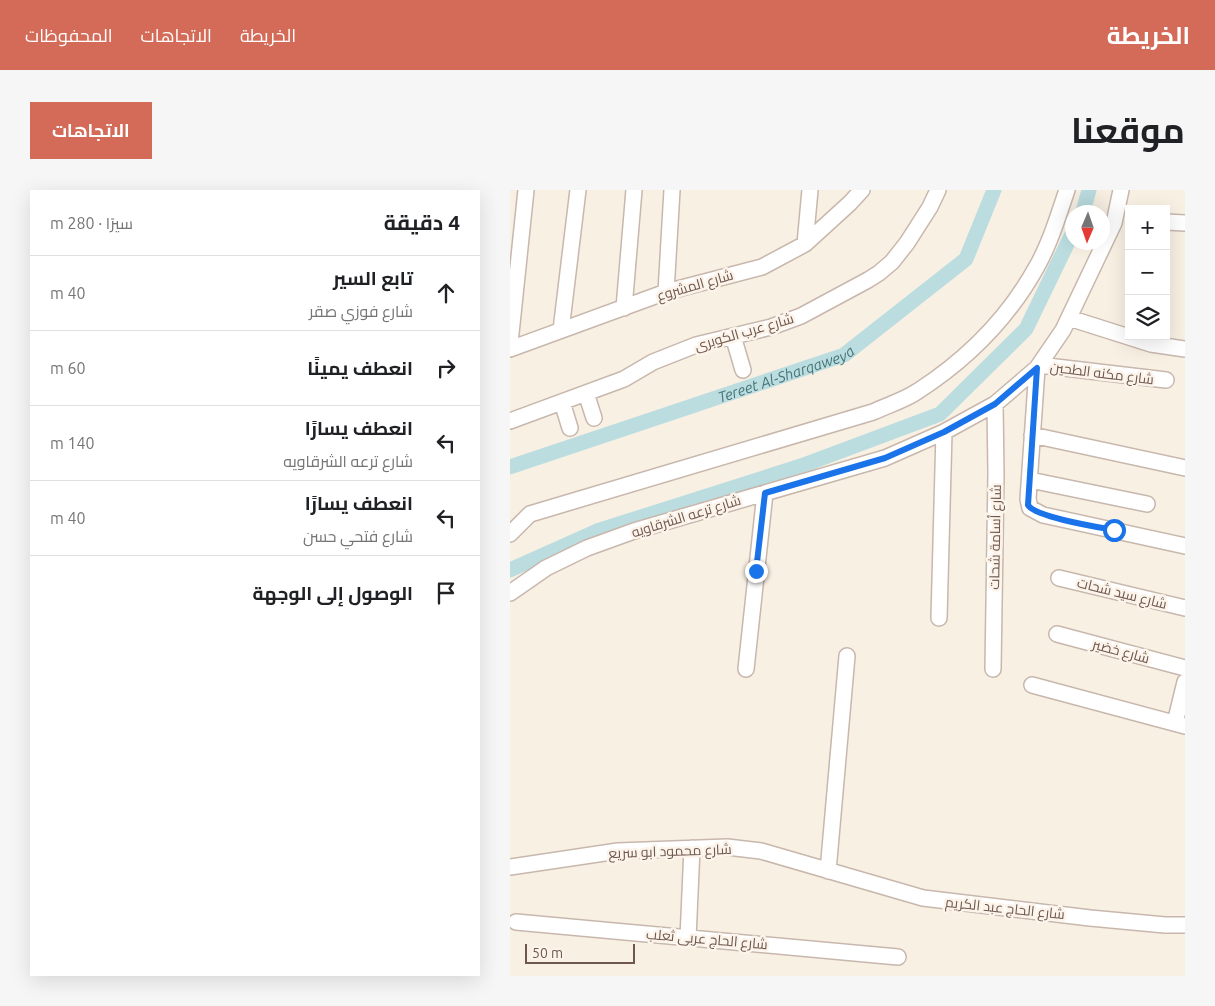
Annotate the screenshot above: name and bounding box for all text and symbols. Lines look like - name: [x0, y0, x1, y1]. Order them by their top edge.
- text: الخريطة: [1107, 22, 1190, 49]
- text: المحفوظات: [25, 25, 113, 45]
- text: الاتجاهات: [141, 25, 212, 45]
- text: الخريطة: [240, 25, 296, 45]
- button: الاتجاهات: [30, 102, 152, 159]
- text: موقعنا: [1071, 110, 1185, 150]
- north arrow: [1065, 205, 1110, 250]
- map controls: [1125, 205, 1170, 340]
- button: +: [1125, 205, 1170, 250]
- text: 4 دقيقة: [384, 210, 460, 234]
- text: سيرًا · 280 m: [50, 214, 133, 232]
- button: −: [1125, 250, 1170, 295]
- street label: شارع المشروع: [655, 266, 735, 305]
- text: تابع السير: [333, 267, 413, 289]
- icon: ahead: [432, 279, 460, 307]
- text: 40 m: [50, 284, 86, 302]
- button: layers: [1125, 295, 1170, 340]
- text: شارع فوزي صقر: [309, 302, 413, 320]
- street label: شارع عرب الكوبرى: [693, 310, 796, 355]
- water label: Tereet Al-Sharqaweya: [715, 342, 857, 405]
- icon: right: [432, 354, 460, 382]
- text: انعطف يمينًا: [307, 357, 413, 379]
- text: 60 m: [50, 359, 86, 377]
- street label: شارع مكنه الطحين: [1049, 359, 1155, 388]
- text: انعطف يسارًا: [305, 417, 413, 439]
- icon: left: [432, 429, 460, 457]
- text: 140 m: [50, 434, 95, 452]
- text: شارع ترعه الشرقاويه: [283, 452, 413, 470]
- street label: شارع أسامة شحات: [985, 484, 1005, 590]
- text: انعطف يسارًا: [305, 492, 413, 514]
- street label: شارع ترعه الشرقاويه: [629, 492, 743, 541]
- icon: left: [432, 504, 460, 532]
- text: 40 m: [50, 509, 86, 527]
- route start: [1103, 519, 1126, 542]
- text: شارع فتحي حسن: [303, 527, 413, 545]
- route end: [745, 560, 768, 583]
- street label: شارع سيد شحات: [1075, 574, 1169, 613]
- icon: arrive: [432, 579, 460, 607]
- text: الوصول إلى الوجهة: [253, 582, 413, 604]
- street label: شارع خضير: [1090, 635, 1151, 667]
- street label: شارع محمود ابو سريع: [608, 841, 732, 862]
- street label: شارع الحاج عبد الكريم: [944, 894, 1066, 924]
- street label: شارع الحاج عربى ثعلب: [645, 926, 768, 953]
- scale bar: [525, 941, 635, 964]
- text: 50 m: [532, 945, 563, 961]

